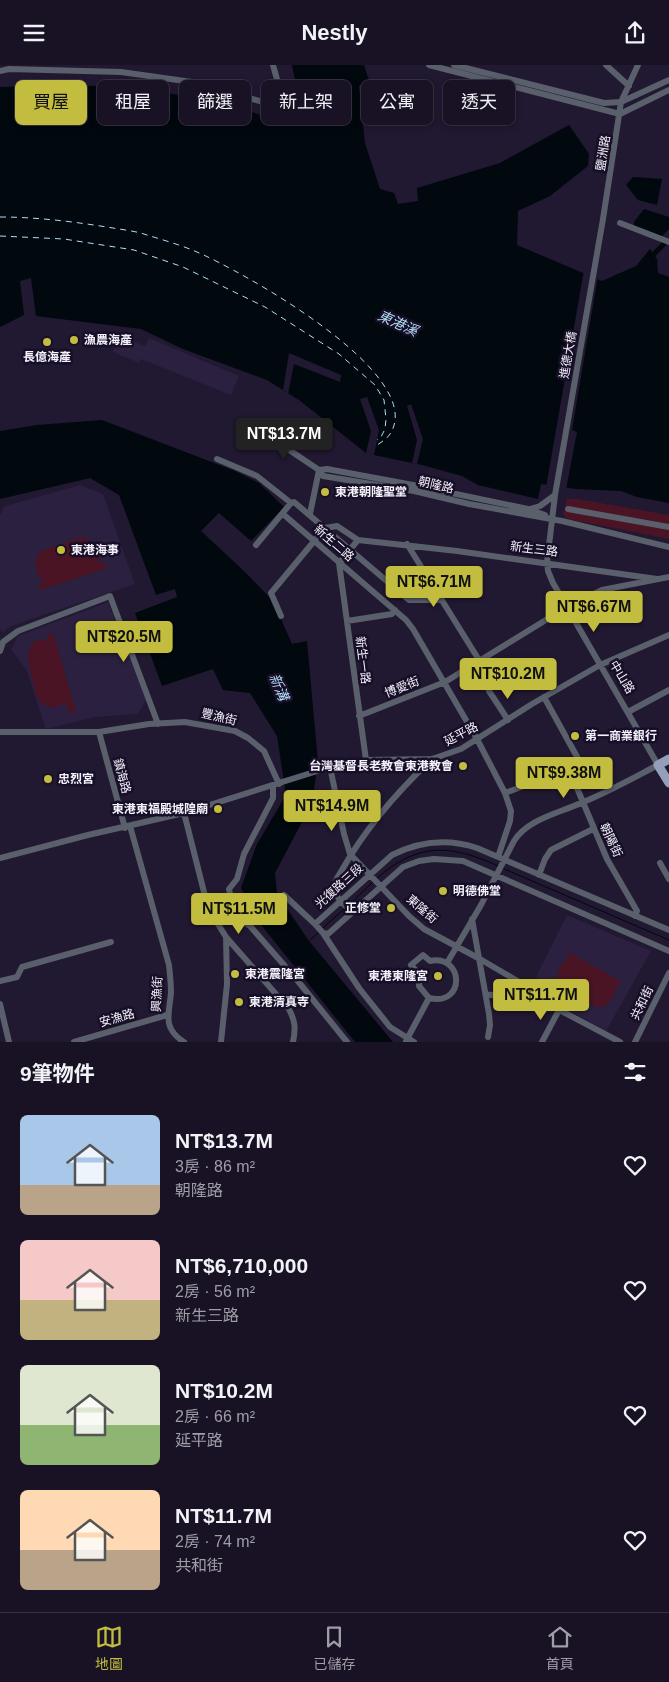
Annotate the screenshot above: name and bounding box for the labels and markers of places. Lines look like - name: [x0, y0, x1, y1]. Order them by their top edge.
- place label: 漁農海產: [84, 333, 132, 347]
- marker: 漁農海產: [68, 334, 80, 346]
- marker: 長億海產: [41, 336, 53, 348]
- place label: 長億海產: [23, 350, 71, 364]
- pin: NT$13.7M: [232, 417, 336, 460]
- place label: 東港朝隆聖堂: [335, 485, 407, 499]
- marker: 東港朝隆聖堂: [319, 486, 331, 498]
- place label: 東港海事: [71, 543, 119, 557]
- marker: 東港海事: [55, 544, 67, 556]
- pin: NT$6.71M: [382, 565, 486, 608]
- pin: NT$6.67M: [542, 591, 646, 633]
- pin: NT$20.5M: [72, 621, 176, 663]
- pin: NT$10.2M: [456, 657, 560, 700]
- place label: 第一商業銀行: [585, 729, 657, 743]
- marker: 第一商業銀行: [569, 730, 581, 742]
- pin: NT$9.38M: [512, 757, 616, 799]
- place label: 台灣基督長老教會東港教會: [309, 759, 453, 773]
- marker: 台灣基督長老教會東港教會: [457, 760, 469, 772]
- place label: 忠烈宮: [58, 772, 94, 786]
- marker: 忠烈宮: [42, 773, 54, 785]
- pin: NT$14.9M: [280, 789, 384, 832]
- place label: 東港東福殿城隍廟: [112, 802, 208, 816]
- marker: 東港東福殿城隍廟: [212, 803, 224, 815]
- place label: 明德佛堂: [453, 884, 501, 898]
- marker: 明德佛堂: [437, 885, 449, 897]
- pin: NT$11.5M: [187, 893, 291, 935]
- place label: 正修堂: [345, 901, 381, 915]
- marker: 正修堂: [385, 902, 397, 914]
- place label: 東港震隆宮: [245, 967, 305, 981]
- marker: 東港震隆宮: [229, 968, 241, 980]
- place label: 東港東隆宮: [368, 969, 428, 983]
- marker: 東港東隆宮: [432, 970, 444, 982]
- pin: NT$11.7M: [489, 979, 593, 1021]
- place label: 東港清真寺: [249, 995, 309, 1009]
- marker: 東港清真寺: [233, 996, 245, 1008]

